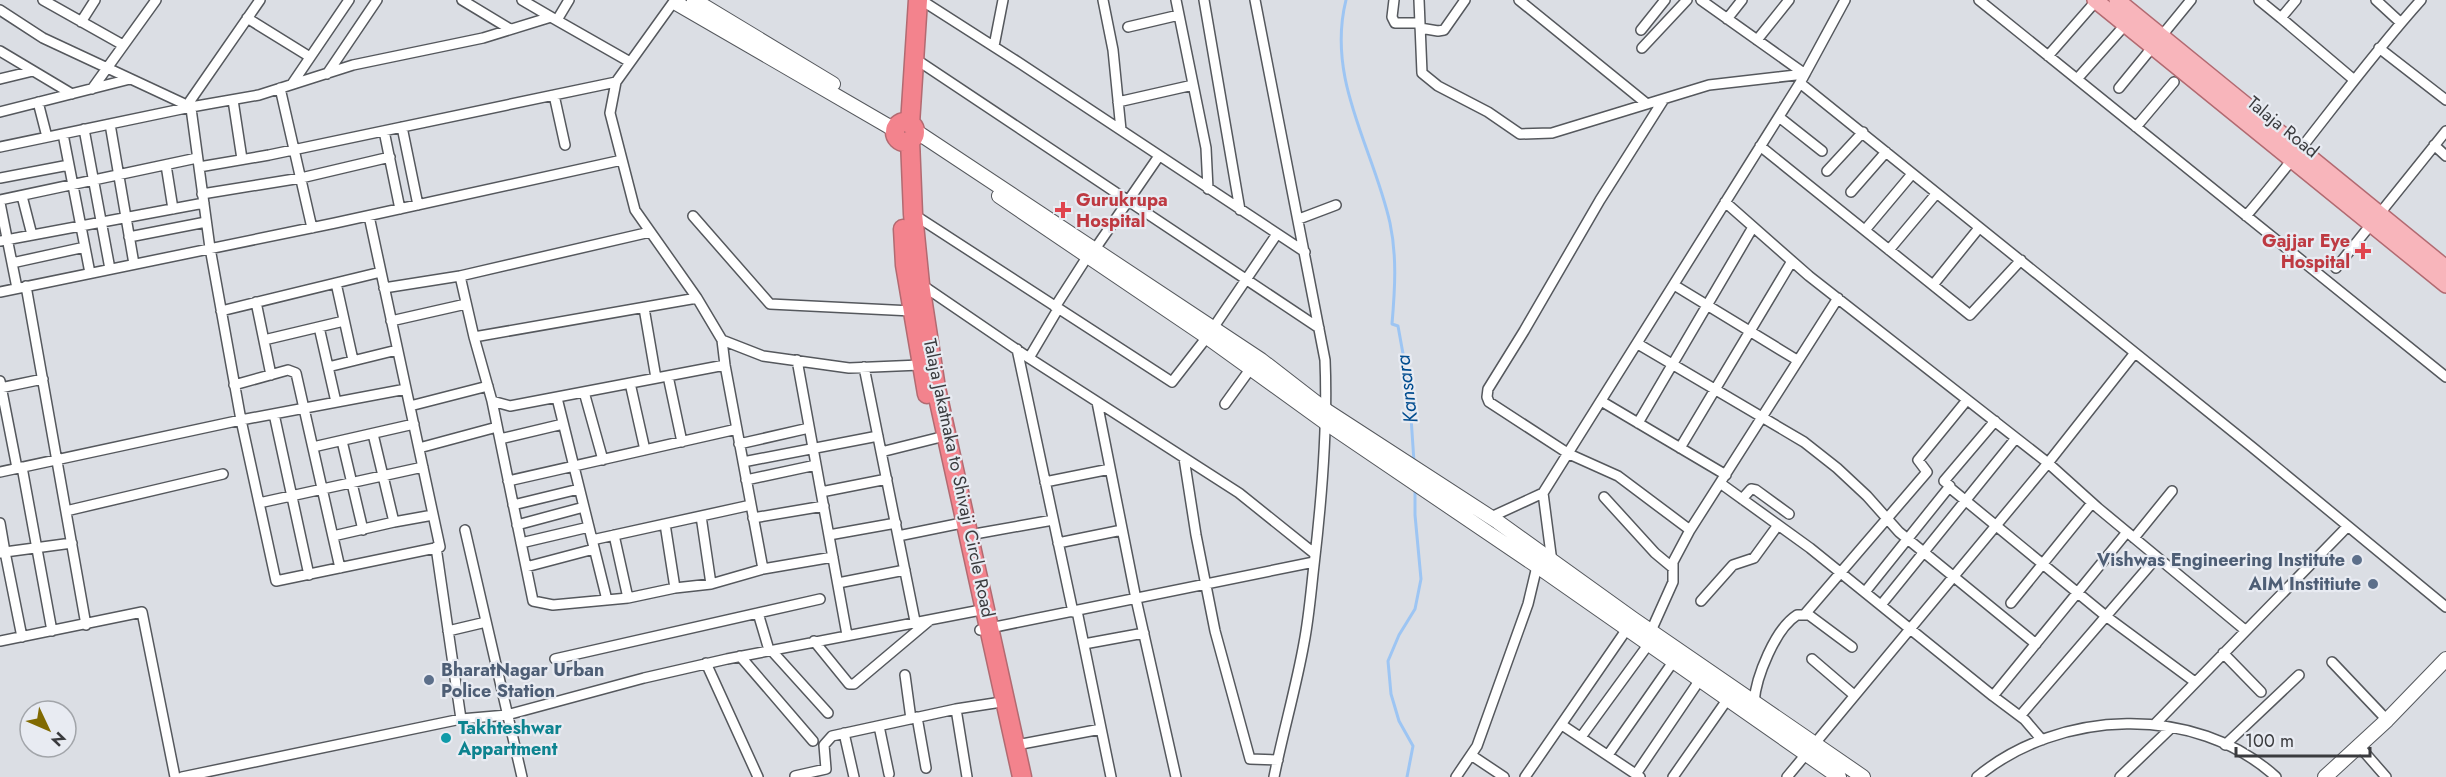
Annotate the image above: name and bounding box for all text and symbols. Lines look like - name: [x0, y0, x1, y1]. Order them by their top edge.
- street label: Talaja Road: [2242, 90, 2324, 164]
- place label: Gurukrupa Hospital: [1076, 187, 1168, 234]
- marker: Gurukrupa Hospital: [1054, 201, 1072, 219]
- place label: Gajjar Eye Hospital: [2262, 228, 2350, 275]
- marker: Gajjar Eye Hospital: [2354, 242, 2372, 260]
- street label: Talaja Jakatnaka to Shivaji Circle Road: [917, 336, 1001, 620]
- water label: Kansara: [1388, 353, 1426, 425]
- place label: Vishwas Engineering Institute: [2096, 547, 2345, 573]
- marker: Vishwas Engineering Institute: [2350, 553, 2364, 567]
- place label: AIM Institiute: [2247, 571, 2361, 597]
- marker: AIM Institiute: [2366, 577, 2380, 591]
- place label: BharatNagar Urban Police Station: [441, 657, 604, 704]
- marker: BharatNagar Urban Police Station: [422, 673, 436, 687]
- north arrow: [18, 699, 78, 759]
- place label: Takhteshwar Appartment: [457, 715, 562, 762]
- scale bar: [2236, 720, 2370, 758]
- text: N: [46, 727, 71, 752]
- text: 100 m: [2245, 728, 2294, 754]
- marker: Takhteshwar Appartment: [439, 731, 453, 745]

